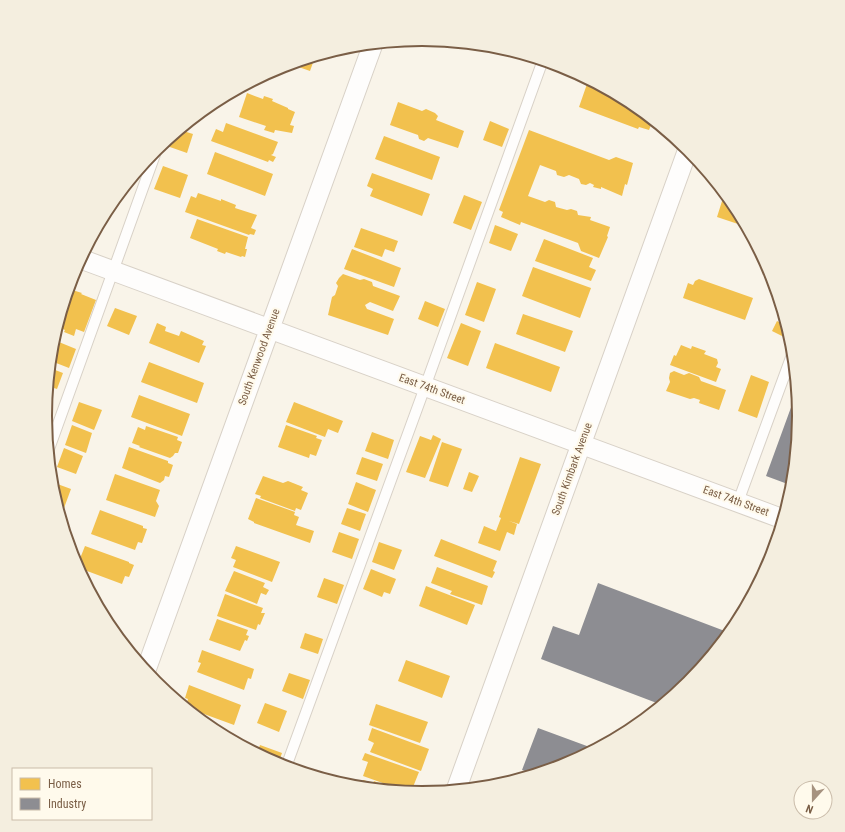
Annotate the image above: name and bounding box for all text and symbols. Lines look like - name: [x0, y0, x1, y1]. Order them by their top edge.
- street label: South Kenwood Avenue: [235, 307, 283, 407]
- street label: East 74th Street: [397, 371, 467, 407]
- street label: South Kimbark Avenue: [549, 421, 595, 517]
- street label: East 74th Street: [701, 483, 771, 519]
- legend: [12, 768, 152, 820]
- text: Homes: [48, 777, 82, 791]
- north arrow: [793, 780, 833, 820]
- text: Industry: [48, 797, 86, 811]
- text: N: [804, 802, 815, 816]

